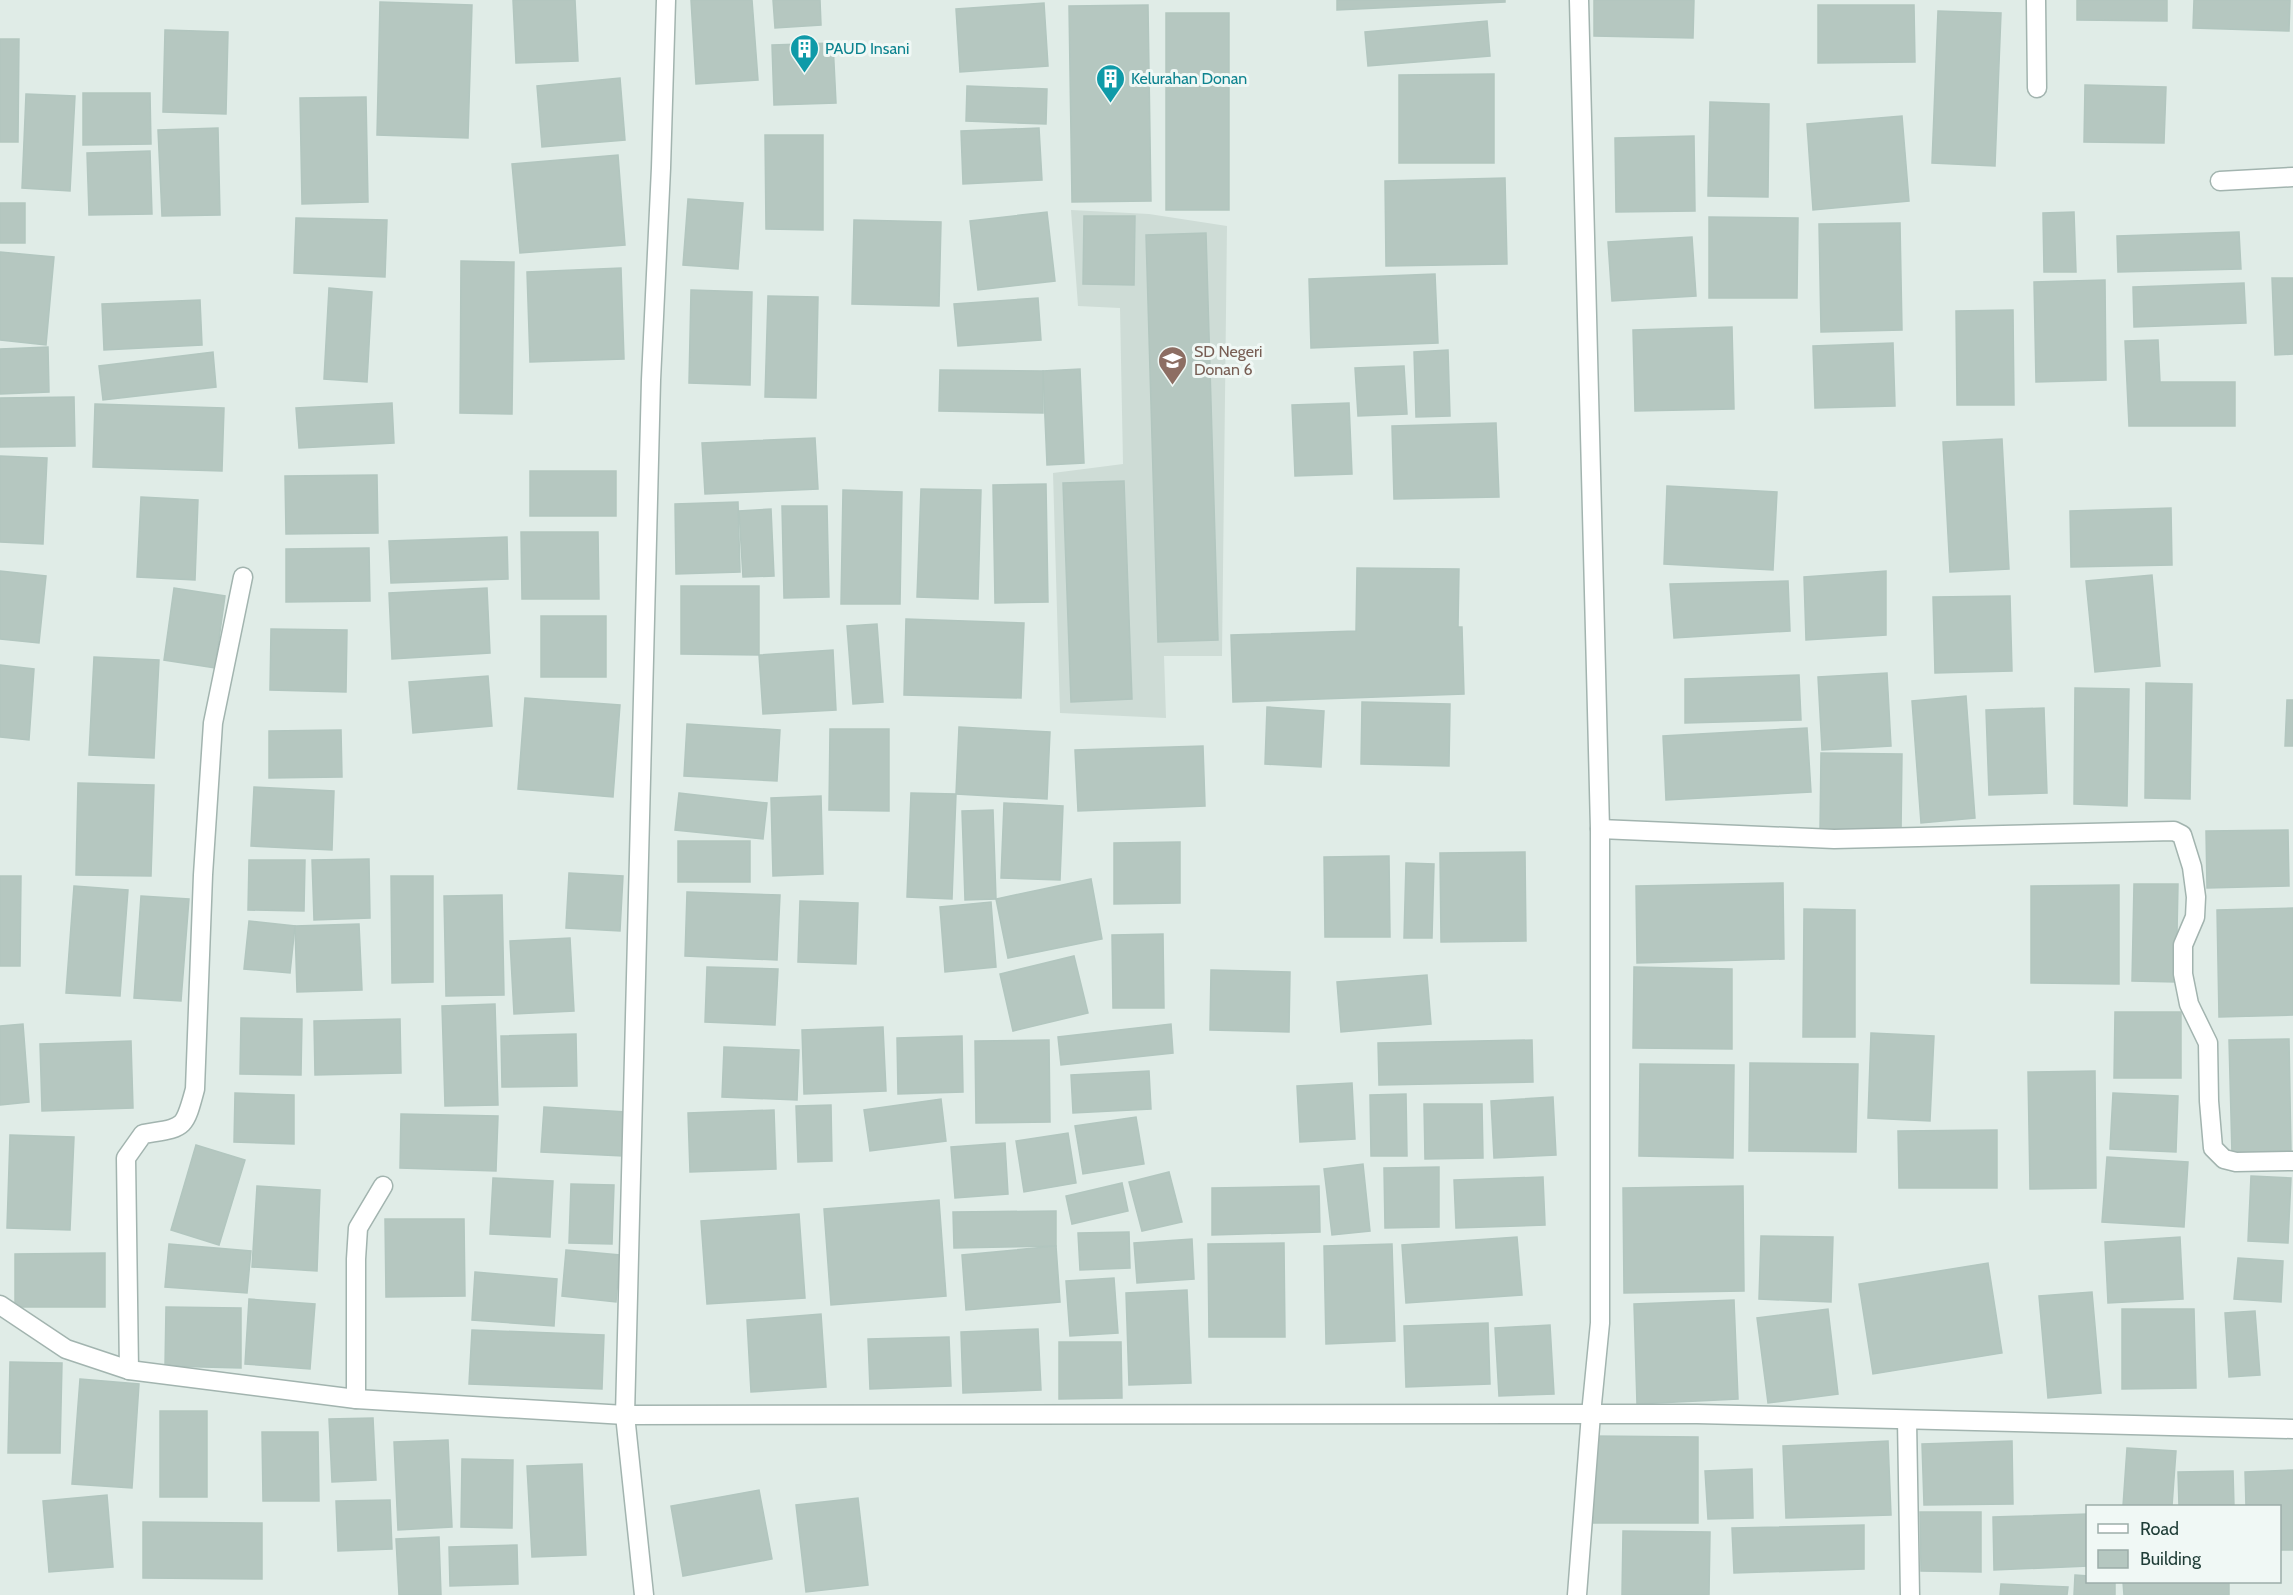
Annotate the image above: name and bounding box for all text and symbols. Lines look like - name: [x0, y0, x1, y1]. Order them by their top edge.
- building icon: PAUD Insani: [788, 32, 820, 74]
- place label: PAUD Insani: [825, 39, 909, 58]
- building icon: Kelurahan Donan: [1094, 62, 1126, 104]
- place label: Kelurahan Donan: [1131, 69, 1247, 88]
- place label: SD Negeri Donan 6: [1194, 342, 1262, 379]
- school or university icon: SD Negeri Donan 6: [1157, 344, 1189, 386]
- legend: [2086, 1505, 2281, 1583]
- text: Road: [2140, 1518, 2179, 1540]
- text: Building: [2140, 1548, 2202, 1570]

